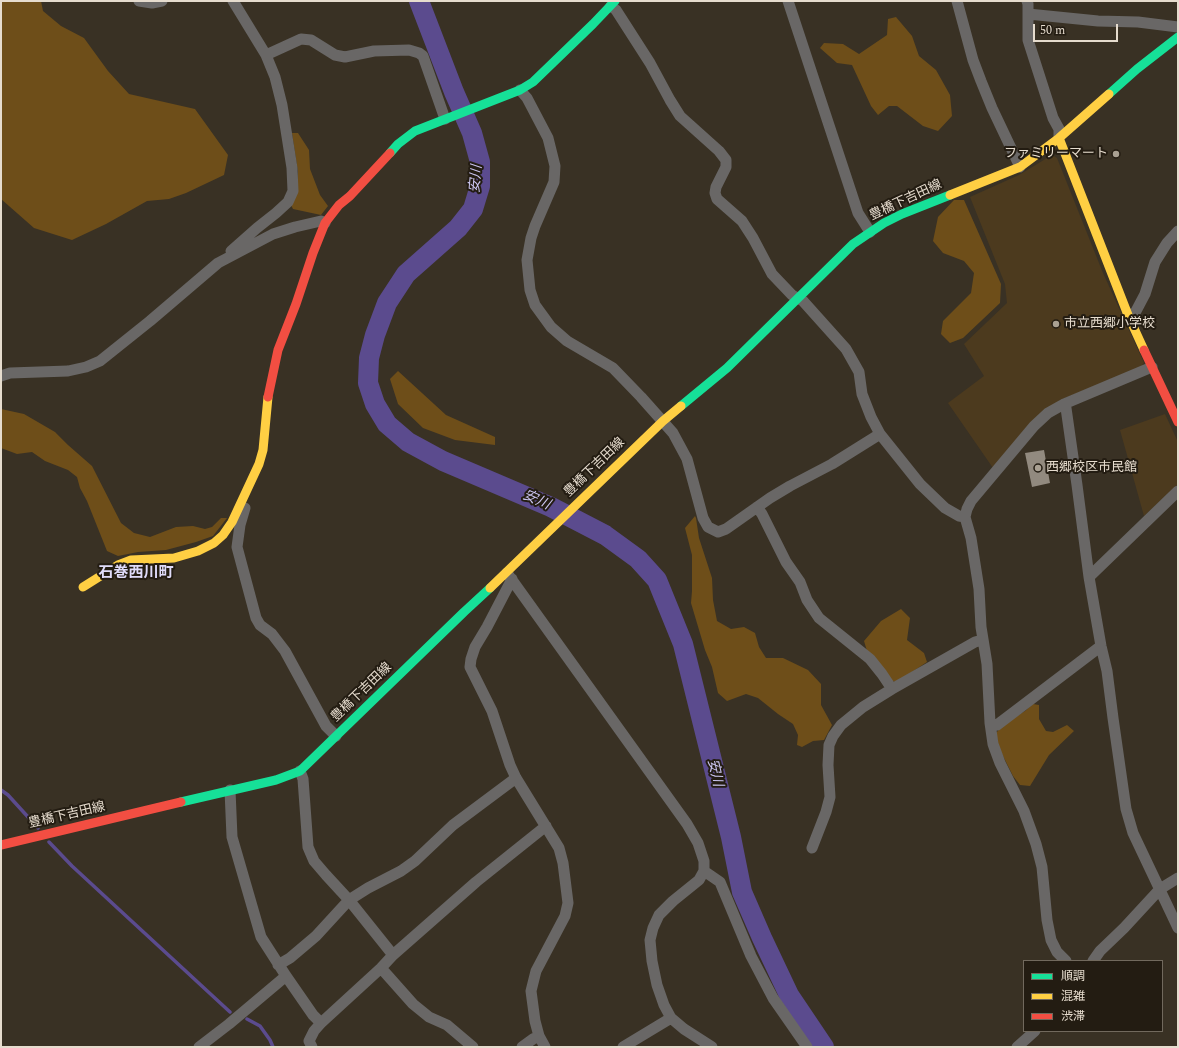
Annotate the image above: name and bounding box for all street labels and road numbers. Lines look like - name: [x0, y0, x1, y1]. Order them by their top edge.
- street label: 豊橋下吉田線: [867, 177, 945, 225]
- street label: 豊橋下吉田線: [562, 435, 628, 501]
- street label: 豊橋下吉田線: [329, 660, 395, 726]
- street label: 豊橋下吉田線: [27, 800, 107, 832]

